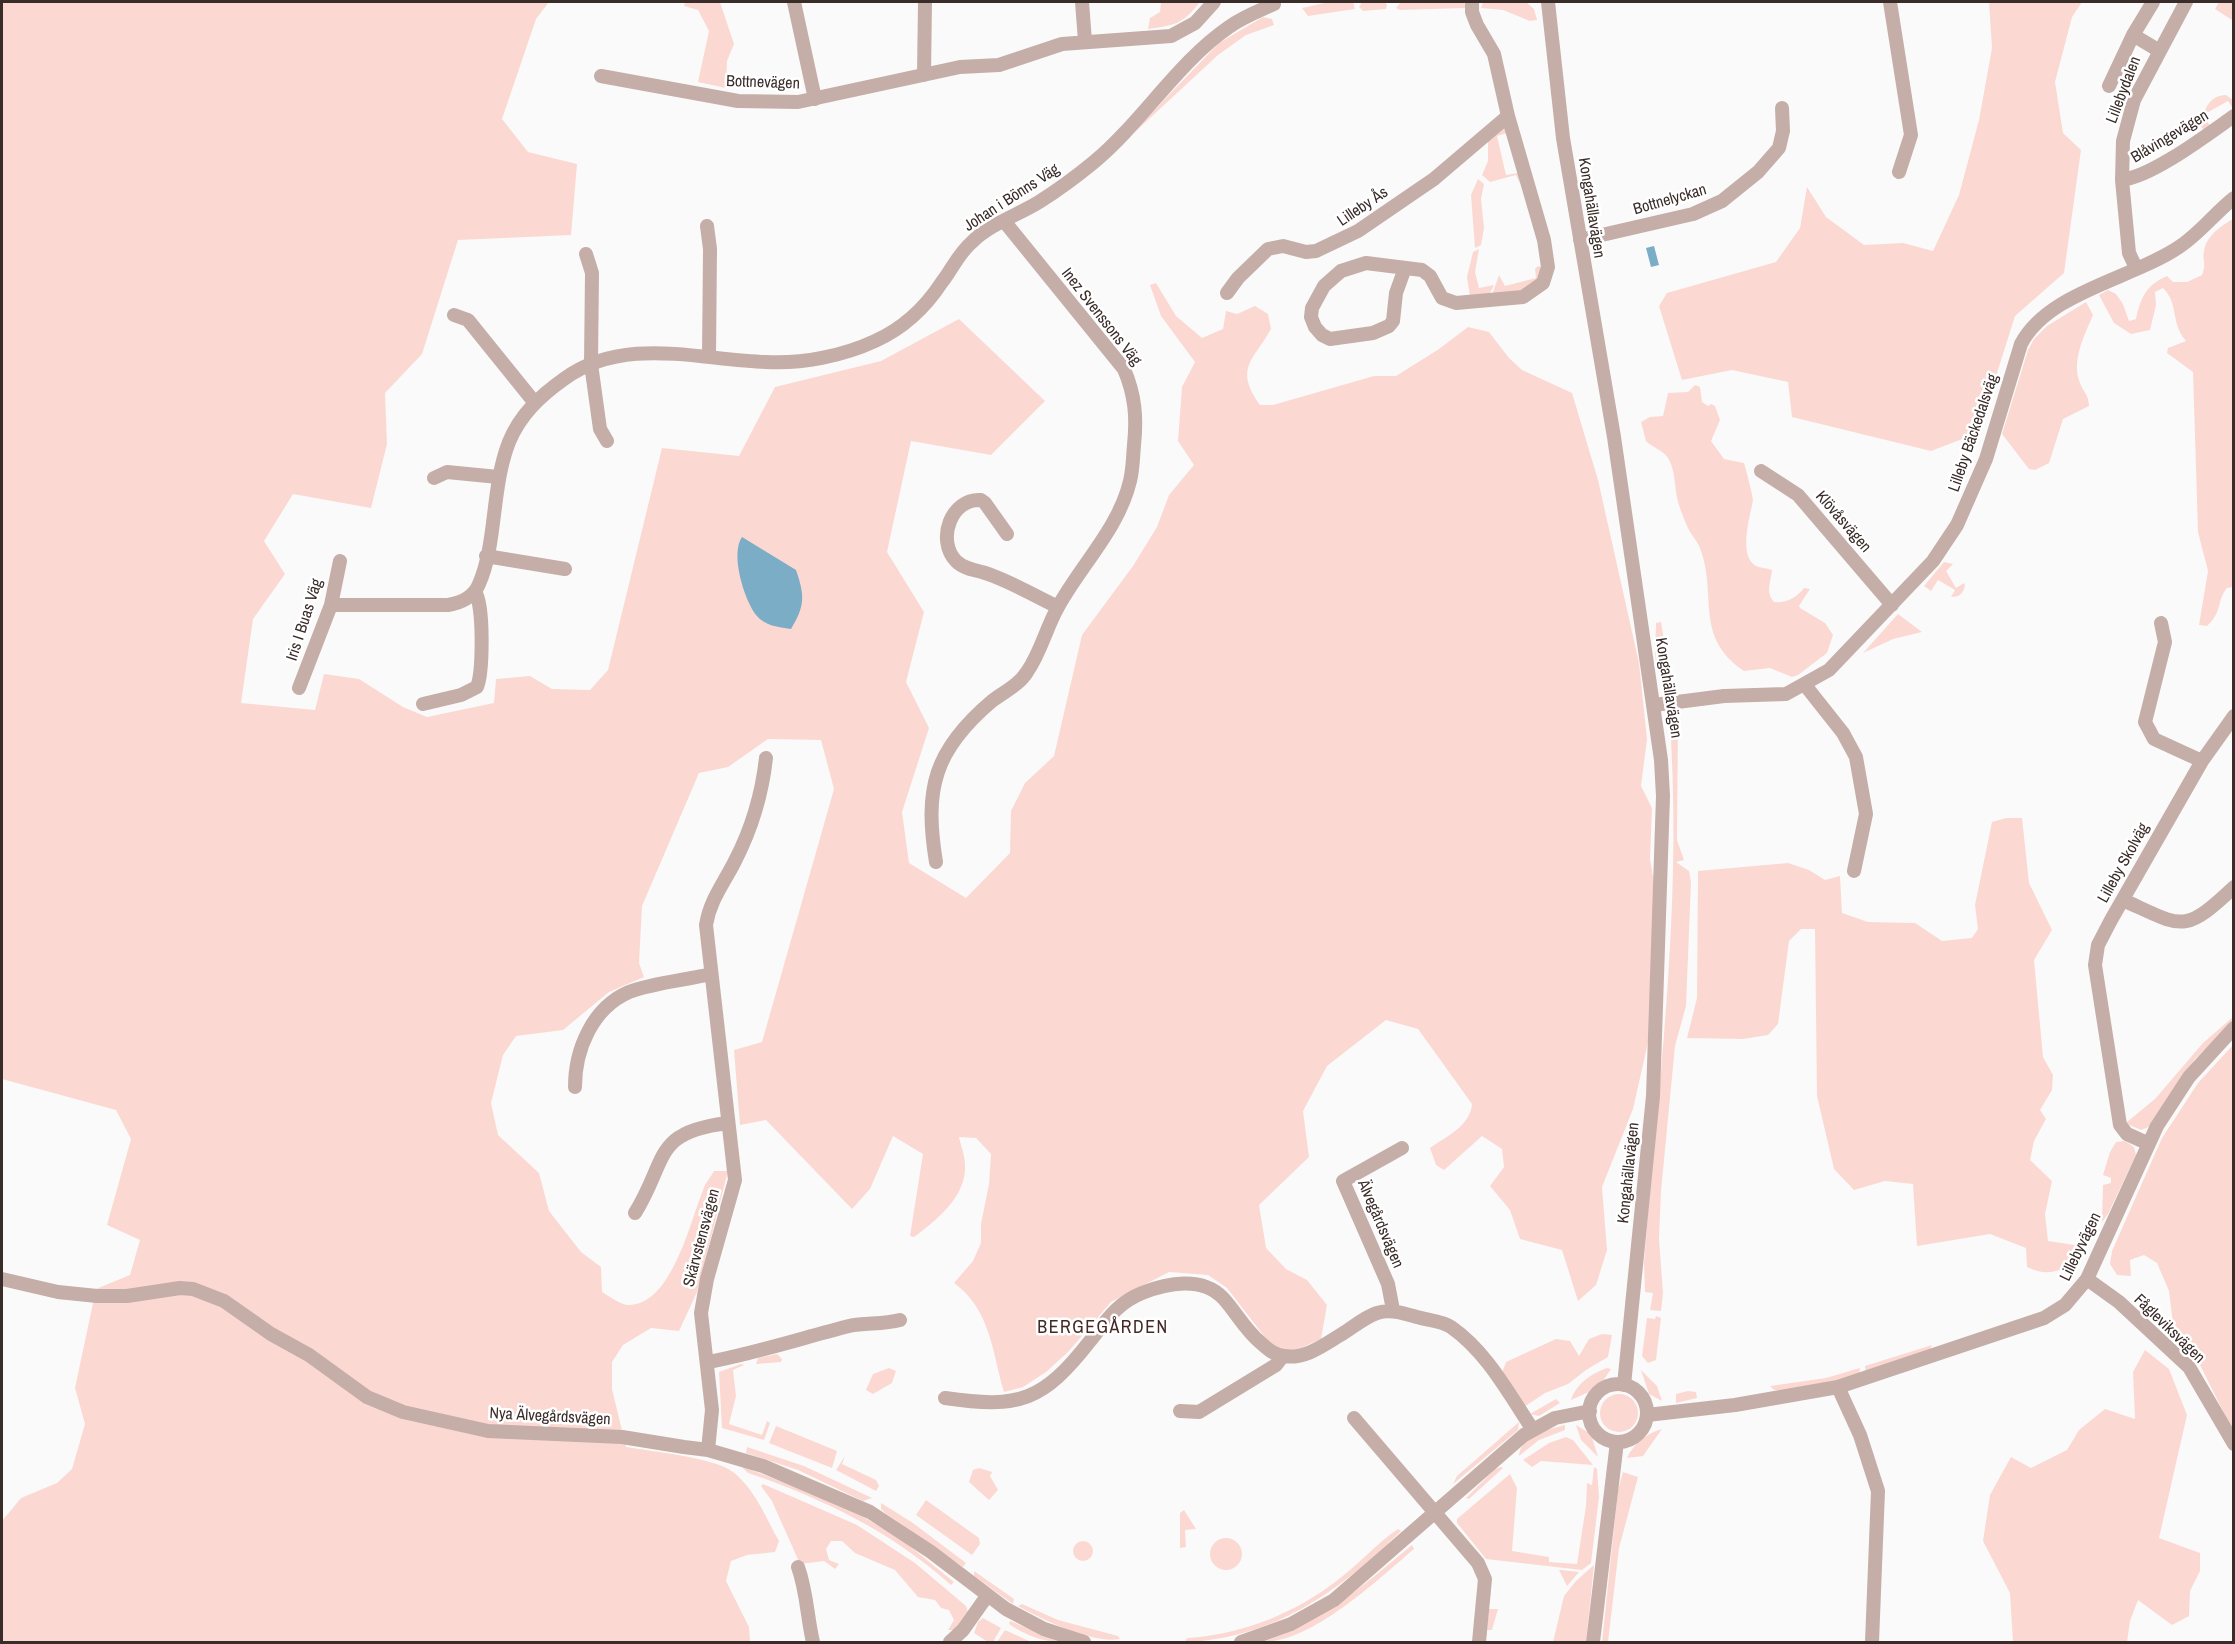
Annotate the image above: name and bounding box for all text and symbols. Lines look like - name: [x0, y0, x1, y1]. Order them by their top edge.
- street label: Lillebydalen: [2102, 54, 2146, 126]
- street label: Bottnevägen: [726, 72, 800, 94]
- street label: Blåvingevägen: [2128, 106, 2212, 168]
- street label: Kongahällavägen: [1574, 156, 1608, 260]
- street label: Johan i Bönns Väg: [961, 160, 1063, 236]
- street label: Bottnelyckan: [1631, 180, 1709, 220]
- street label: Lilleby Ås: [1334, 183, 1392, 231]
- street label: Inez Svenssons Väg: [1057, 264, 1145, 370]
- street label: Lilleby Bäckedalsväg: [1945, 372, 2003, 494]
- street label: Klövåsvägen: [1811, 487, 1875, 557]
- street label: Iris I Buas Väg: [283, 577, 327, 663]
- street label: Kongahällavägen: [1651, 636, 1685, 740]
- street label: Lilleby Skolväg: [2094, 820, 2154, 906]
- street label: Kongahällavägen: [1614, 1122, 1644, 1224]
- street label: Älvegårdsvägen: [1353, 1177, 1407, 1271]
- street label: Skärvstensvägen: [680, 1187, 724, 1289]
- street label: Lillebyvägen: [2056, 1210, 2106, 1284]
- street label: Fågleviksvägen: [2130, 1290, 2208, 1368]
- district label: BERGEGÅRDEN: [1037, 1317, 1169, 1339]
- street label: Nya Älvegårdsvägen: [489, 1404, 611, 1430]

